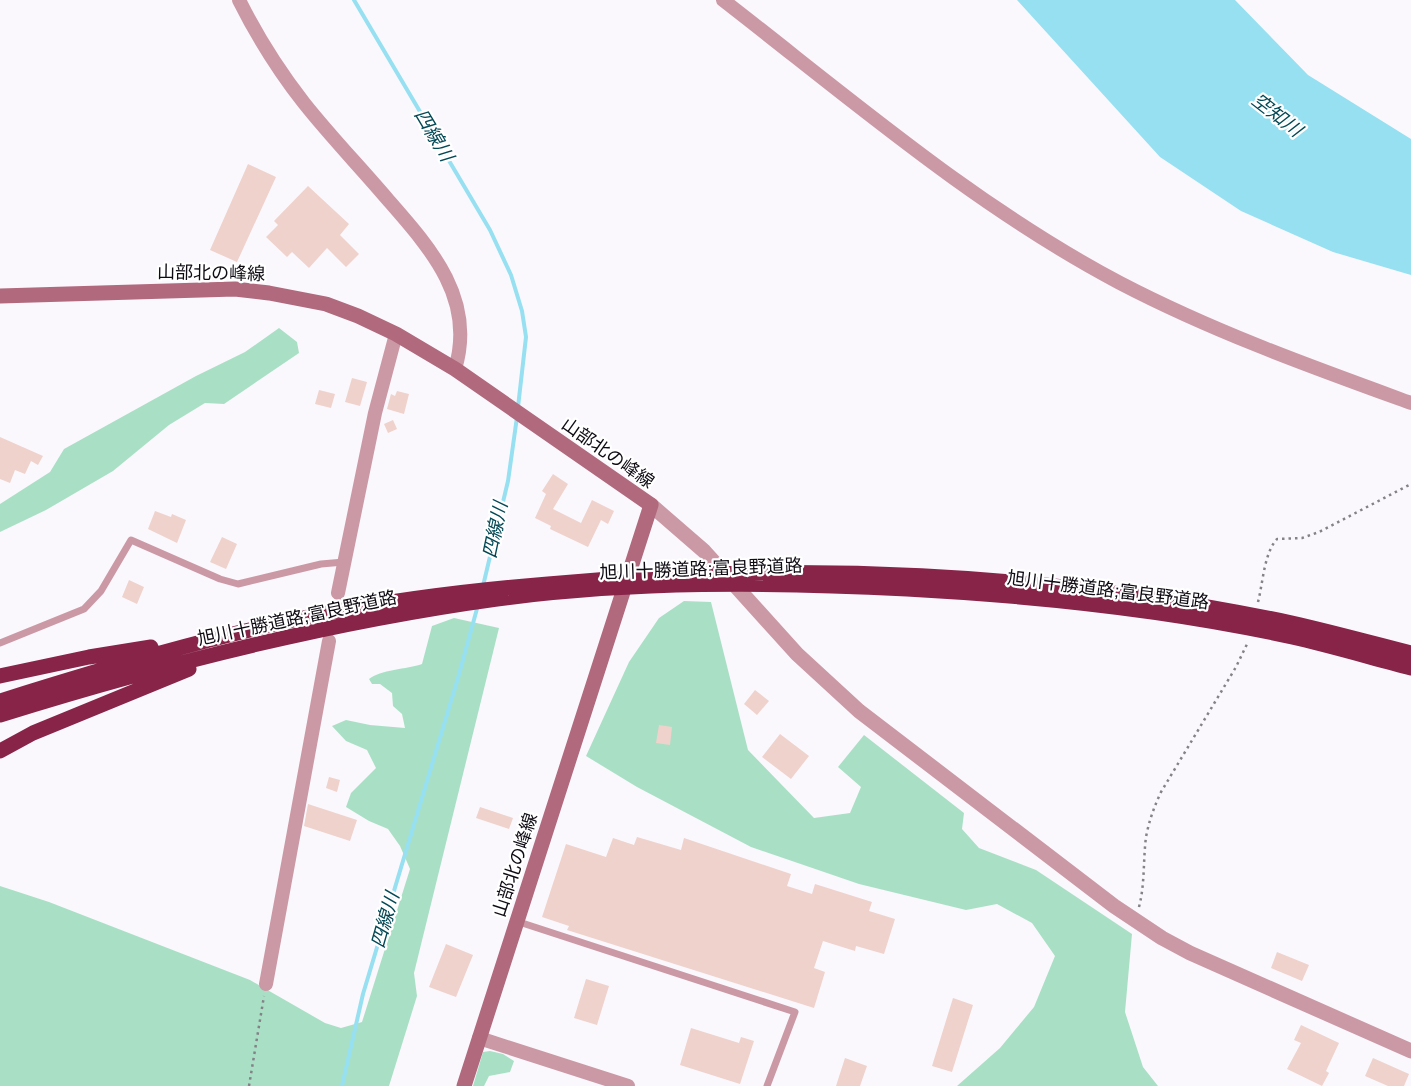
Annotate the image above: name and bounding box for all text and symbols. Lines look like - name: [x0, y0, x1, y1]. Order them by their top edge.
- water label: 空知川: [1248, 89, 1307, 142]
- water label: 四線川: [410, 105, 459, 167]
- street label: 山部北の峰線: [157, 262, 265, 284]
- street label: 山部北の峰線: [558, 414, 658, 492]
- water label: 四線川: [479, 498, 512, 560]
- street label: 旭川十勝道路;富良野道路: [599, 555, 803, 583]
- street label: 旭川十勝道路;富良野道路: [1006, 568, 1210, 612]
- street label: 旭川十勝道路;富良野道路: [196, 587, 398, 649]
- street label: 山部北の峰線: [489, 811, 541, 919]
- water label: 四線川: [367, 888, 403, 950]

